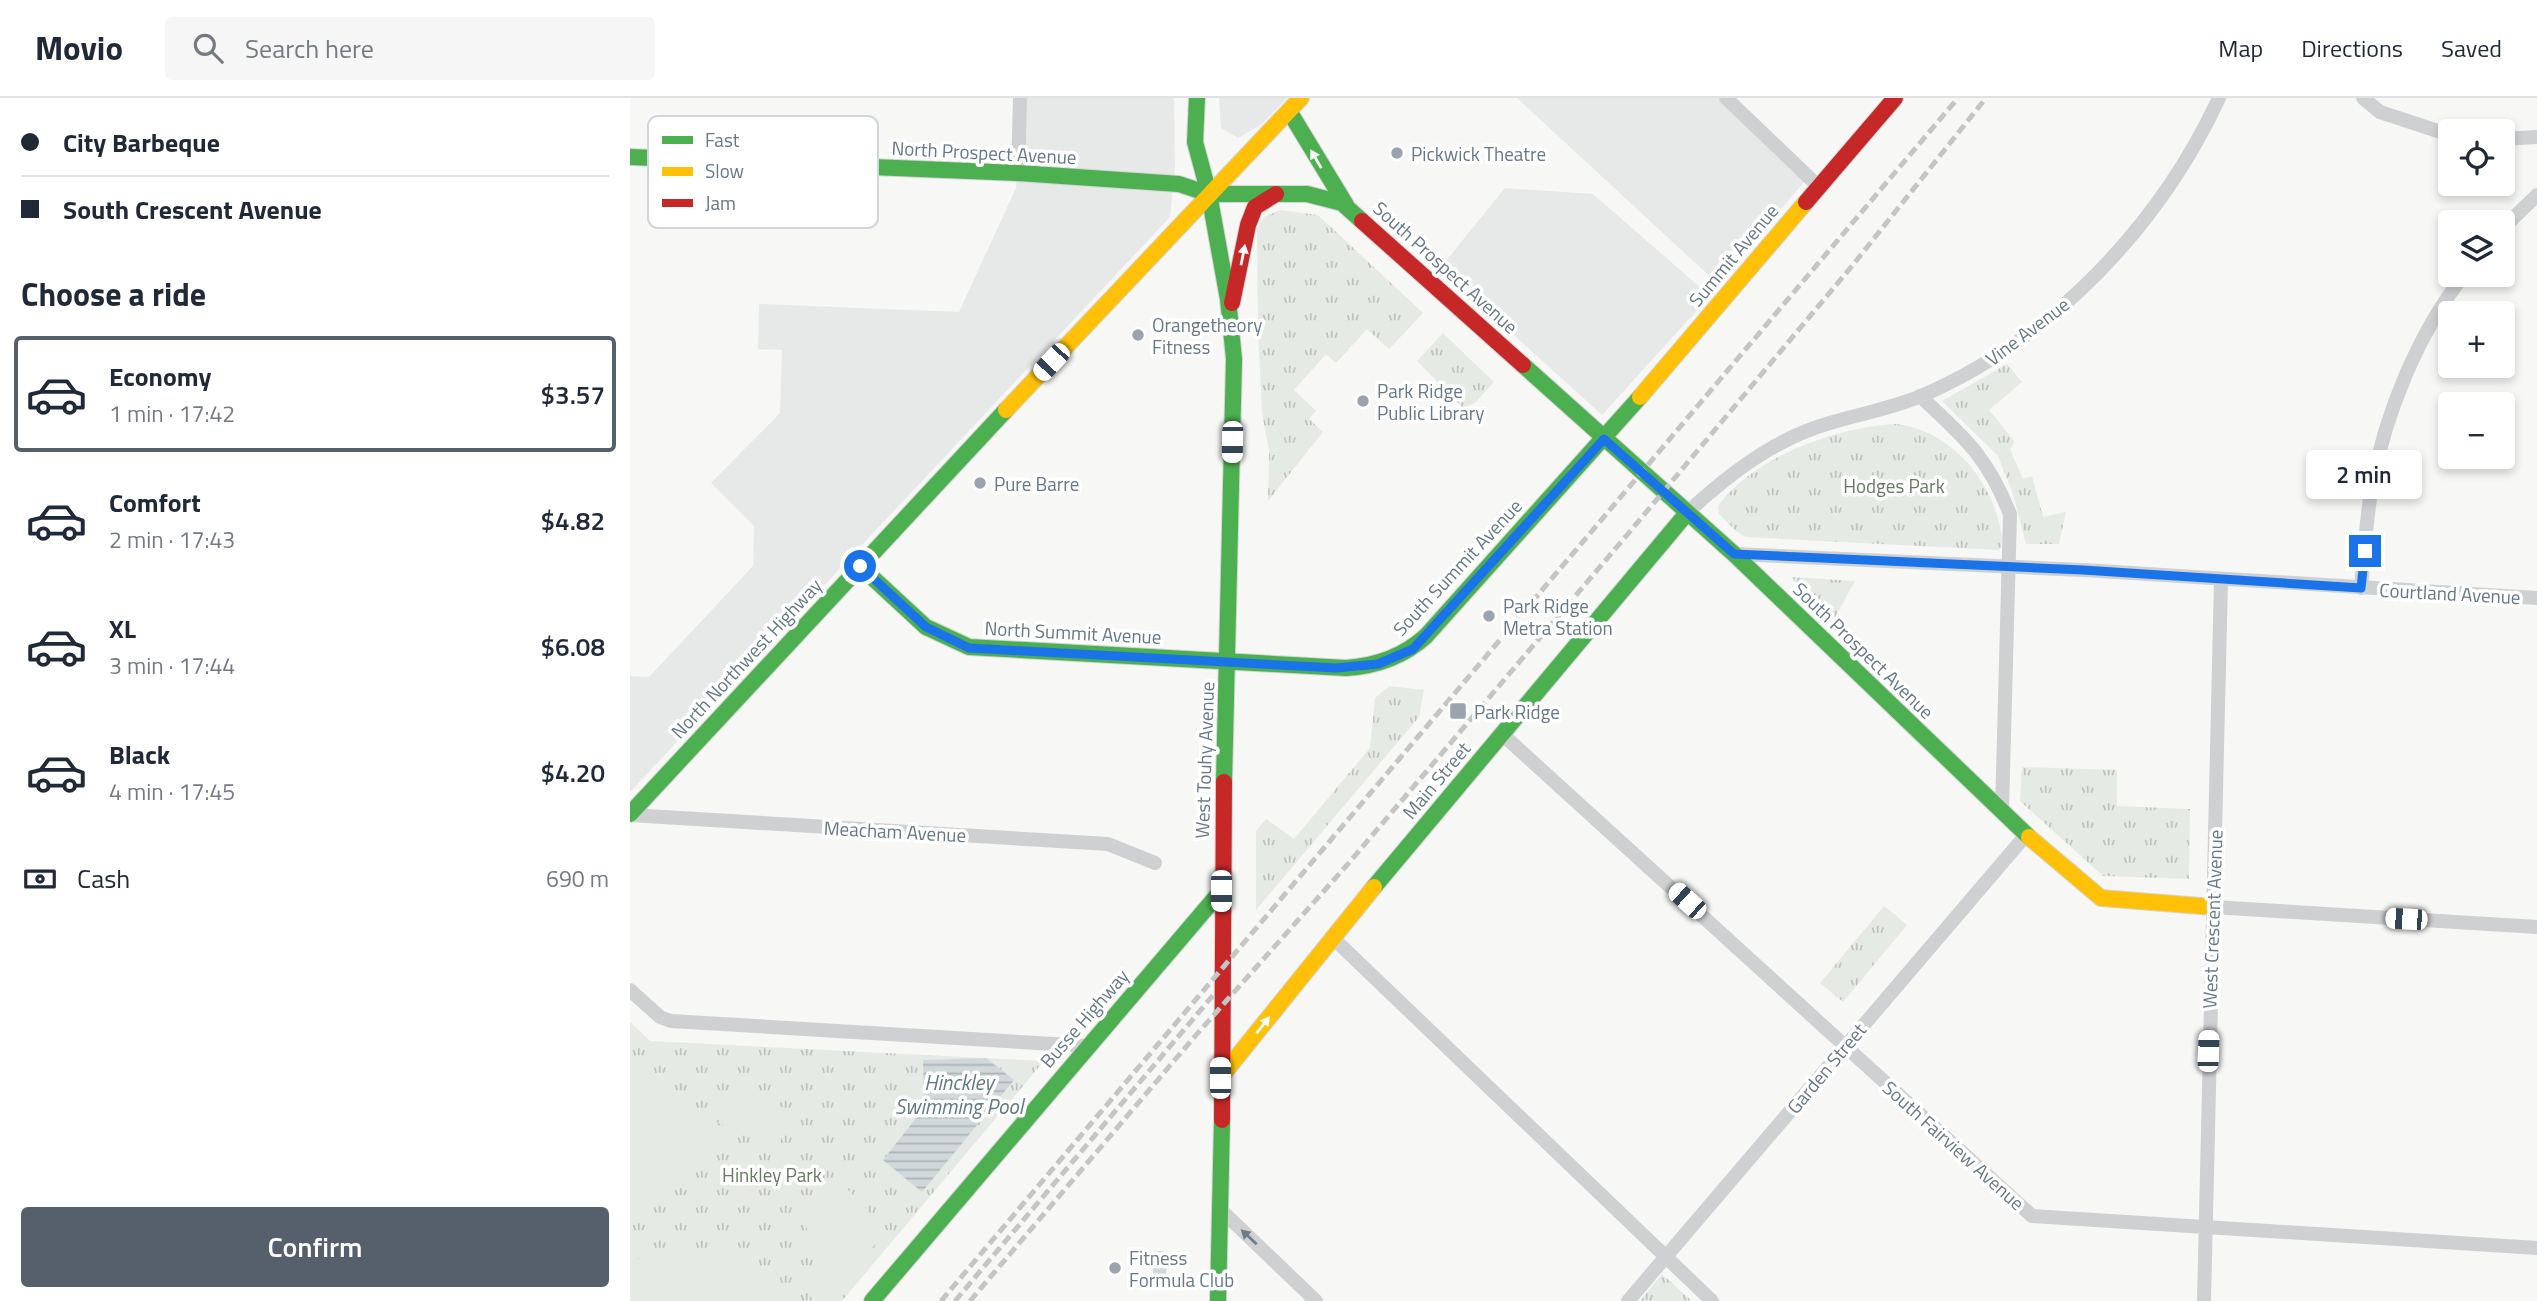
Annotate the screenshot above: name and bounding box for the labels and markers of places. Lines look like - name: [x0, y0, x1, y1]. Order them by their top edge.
- place label: Pickwick Theatre: [1411, 139, 1546, 168]
- marker: Pickwick Theatre: [1389, 145, 1405, 161]
- place label: Orangetheory Fitness: [1152, 310, 1262, 361]
- marker: Orangetheory Fitness: [1130, 327, 1146, 343]
- place label: Park Ridge Public Library: [1377, 376, 1484, 427]
- marker: Park Ridge Public Library: [1355, 393, 1371, 409]
- place label: Pure Barre: [994, 469, 1079, 498]
- marker: Pure Barre: [972, 475, 988, 491]
- place label: Park Ridge Metra Station: [1503, 591, 1613, 642]
- marker: Park Ridge Metra Station: [1481, 608, 1497, 624]
- place label: Park Ridge: [1474, 697, 1560, 726]
- marker: Park Ridge: [1448, 701, 1468, 721]
- place label: Fitness Formula Club: [1129, 1243, 1234, 1294]
- marker: Fitness Formula Club: [1107, 1260, 1123, 1276]

